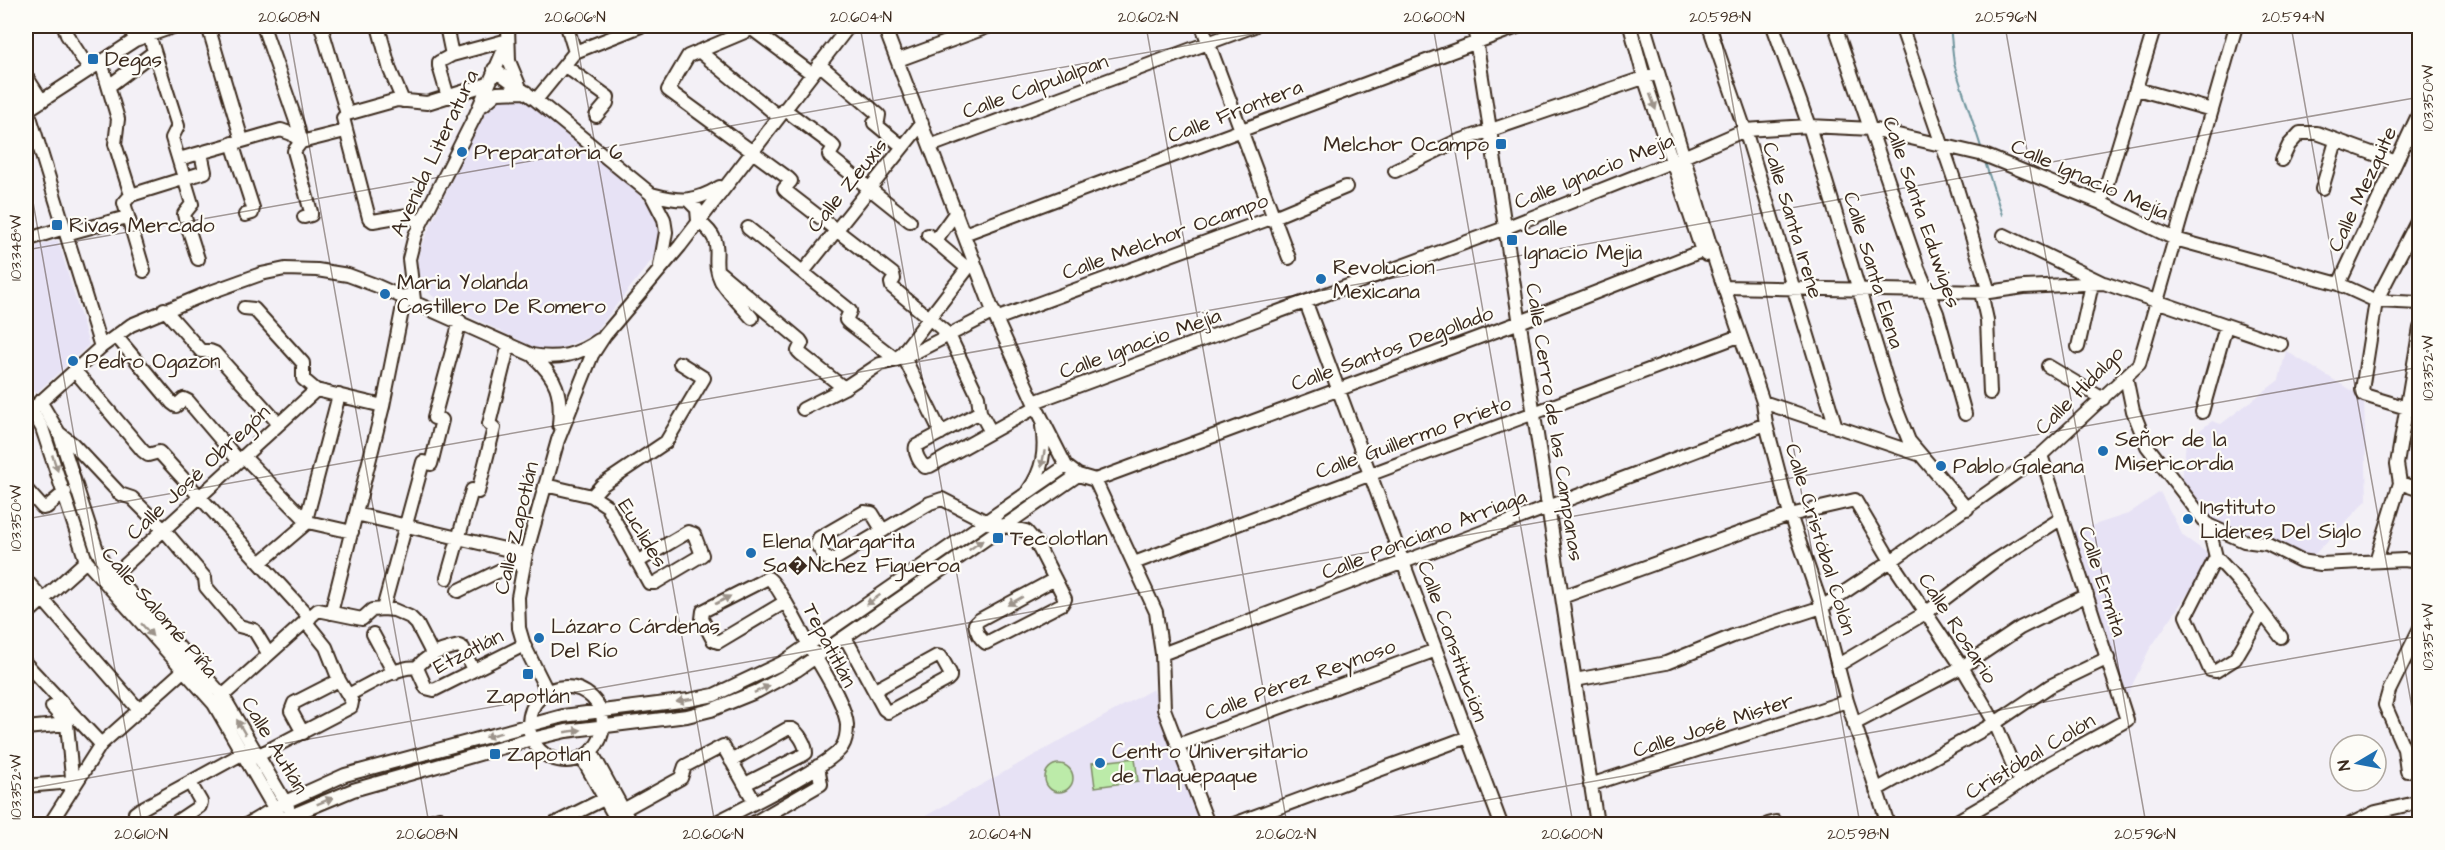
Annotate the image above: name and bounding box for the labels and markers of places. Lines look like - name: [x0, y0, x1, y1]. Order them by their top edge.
- place label: Degas: [105, 45, 162, 76]
- marker: Degas: [86, 52, 100, 66]
- place label: Melchor Ocampo: [1324, 130, 1489, 160]
- marker: Melchor Ocampo: [1494, 137, 1508, 151]
- place label: Preparatoria 6: [474, 138, 622, 168]
- marker: Preparatoria 6: [455, 145, 469, 159]
- place label: Rivas Mercado: [69, 211, 215, 240]
- place label: Calle Ignacio Mejia: [1524, 214, 1643, 269]
- marker: Rivas Mercado: [50, 218, 64, 232]
- marker: Calle Ignacio Mejia: [1505, 233, 1519, 247]
- place label: Revolucion Mexicana: [1333, 253, 1435, 306]
- place label: Maria Yolanda Castillero De Romero: [397, 268, 606, 321]
- marker: Revolucion Mexicana: [1314, 272, 1328, 286]
- marker: Maria Yolanda Castillero De Romero: [378, 287, 392, 301]
- place label: Pedro Ogazon: [85, 347, 221, 378]
- marker: Pedro Ogazon: [66, 354, 80, 368]
- place label: Señor de la Misericordia: [2115, 425, 2234, 478]
- marker: Señor de la Misericordia: [2096, 444, 2110, 458]
- place label: Pablo Galeana: [1953, 452, 2084, 481]
- marker: Pablo Galeana: [1934, 459, 1948, 473]
- place label: Instituto Lideres Del Siglo: [2200, 493, 2361, 548]
- marker: Instituto Lideres Del Siglo: [2181, 512, 2195, 526]
- place label: Tecolotlan: [1010, 524, 1108, 553]
- place label: Elena Margarita Sa�Nchez Figueroa: [763, 527, 960, 582]
- marker: Tecolotlan: [991, 531, 1005, 545]
- marker: Elena Margarita Sa�Nchez Figueroa: [744, 546, 758, 560]
- place label: Lázaro Cárdenas Del Río: [551, 612, 720, 665]
- marker: Lázaro Cárdenas Del Río: [532, 631, 546, 645]
- marker: Zapotlán: [521, 667, 535, 681]
- place label: Zapotlán: [486, 682, 570, 712]
- place label: Centro Universitario de Tlaquepaque: [1112, 737, 1308, 791]
- place label: Zapotlan: [507, 740, 591, 770]
- marker: Zapotlan: [488, 747, 502, 761]
- marker: Centro Universitario de Tlaquepaque: [1093, 756, 1107, 770]

